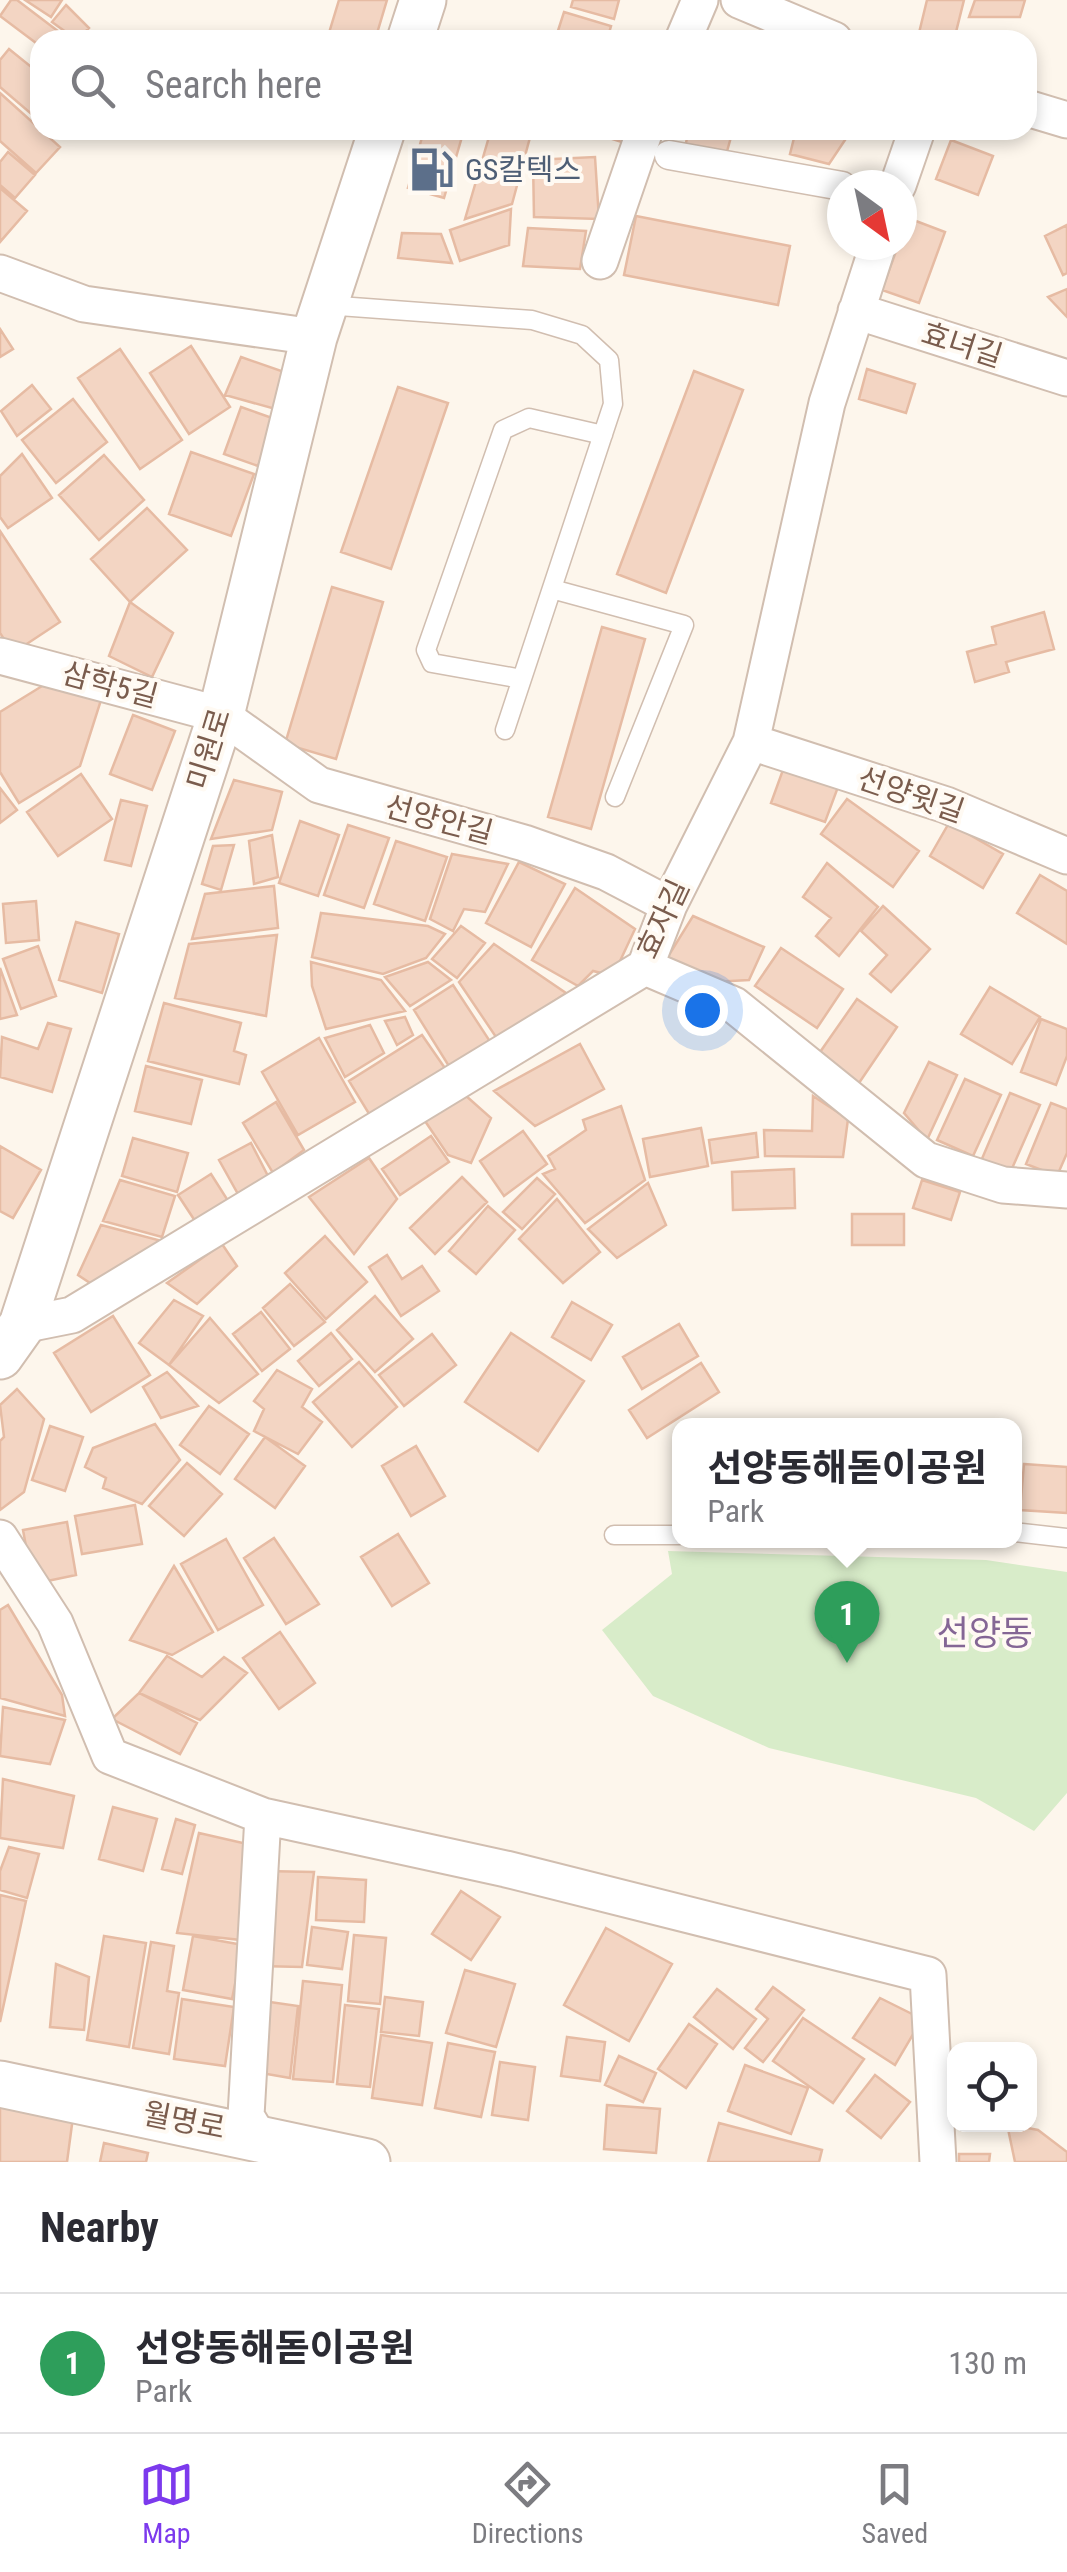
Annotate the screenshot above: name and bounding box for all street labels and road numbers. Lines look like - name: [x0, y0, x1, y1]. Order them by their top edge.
- street label: 효녀길: [917, 315, 1007, 374]
- street label: 삼학5길: [58, 655, 162, 714]
- street label: 미원로: [180, 704, 237, 794]
- street label: 선양윗길: [853, 760, 969, 829]
- street label: 선양안길: [381, 788, 497, 851]
- street label: 효자길: [629, 874, 696, 964]
- street label: 월명로: [140, 2095, 228, 2146]

